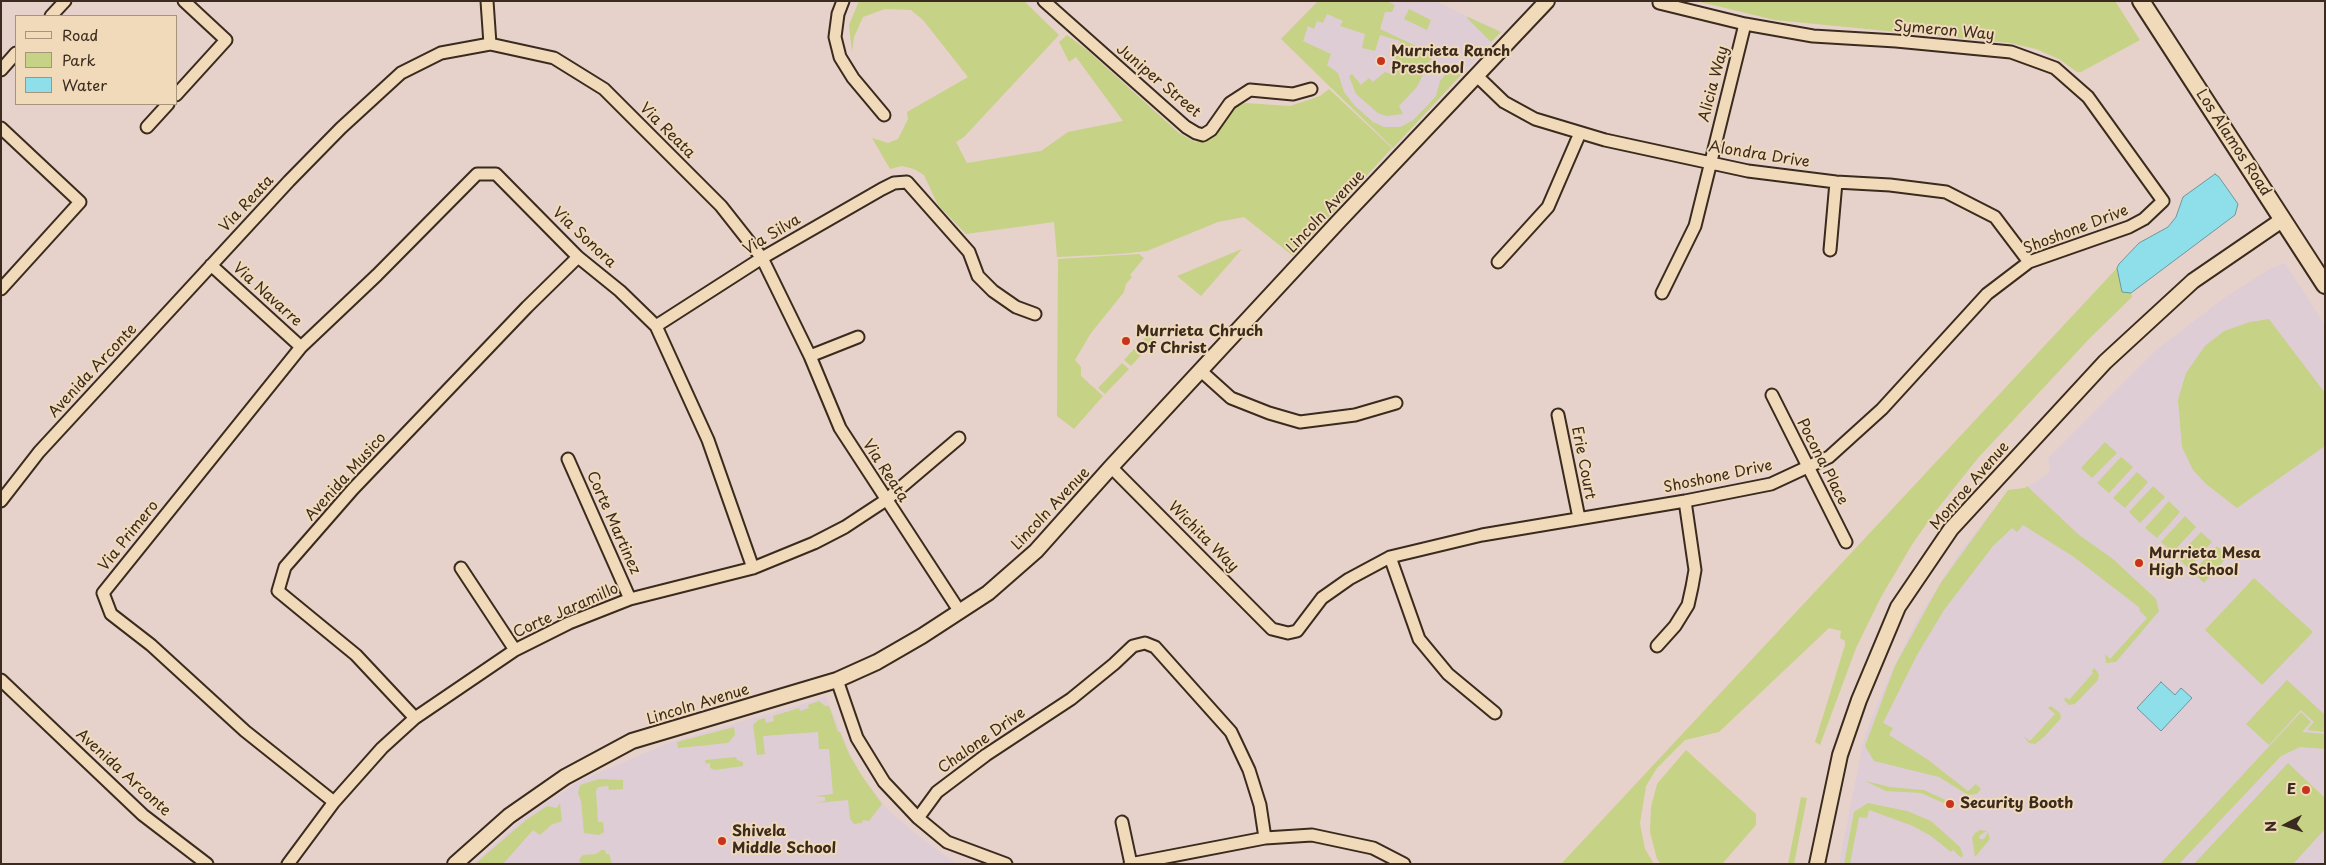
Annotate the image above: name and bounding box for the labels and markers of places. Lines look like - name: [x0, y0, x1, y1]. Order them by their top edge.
- place label: Murrieta Ranch Preschool: [1391, 43, 1510, 78]
- marker: Murrieta Ranch Preschool: [1375, 55, 1387, 67]
- place label: Murrieta Chruch Of Christ: [1136, 323, 1263, 358]
- marker: Murrieta Chruch Of Christ: [1120, 335, 1132, 347]
- place label: Murrieta Mesa High School: [2149, 545, 2261, 580]
- marker: Murrieta Mesa High School: [2133, 557, 2145, 569]
- place label: E: [2287, 781, 2296, 799]
- marker: E: [2300, 784, 2312, 796]
- place label: Security Booth: [1960, 795, 2073, 813]
- marker: Security Booth: [1944, 798, 1956, 810]
- place label: Shivela Middle School: [732, 823, 836, 858]
- marker: Shivela Middle School: [716, 835, 728, 847]

